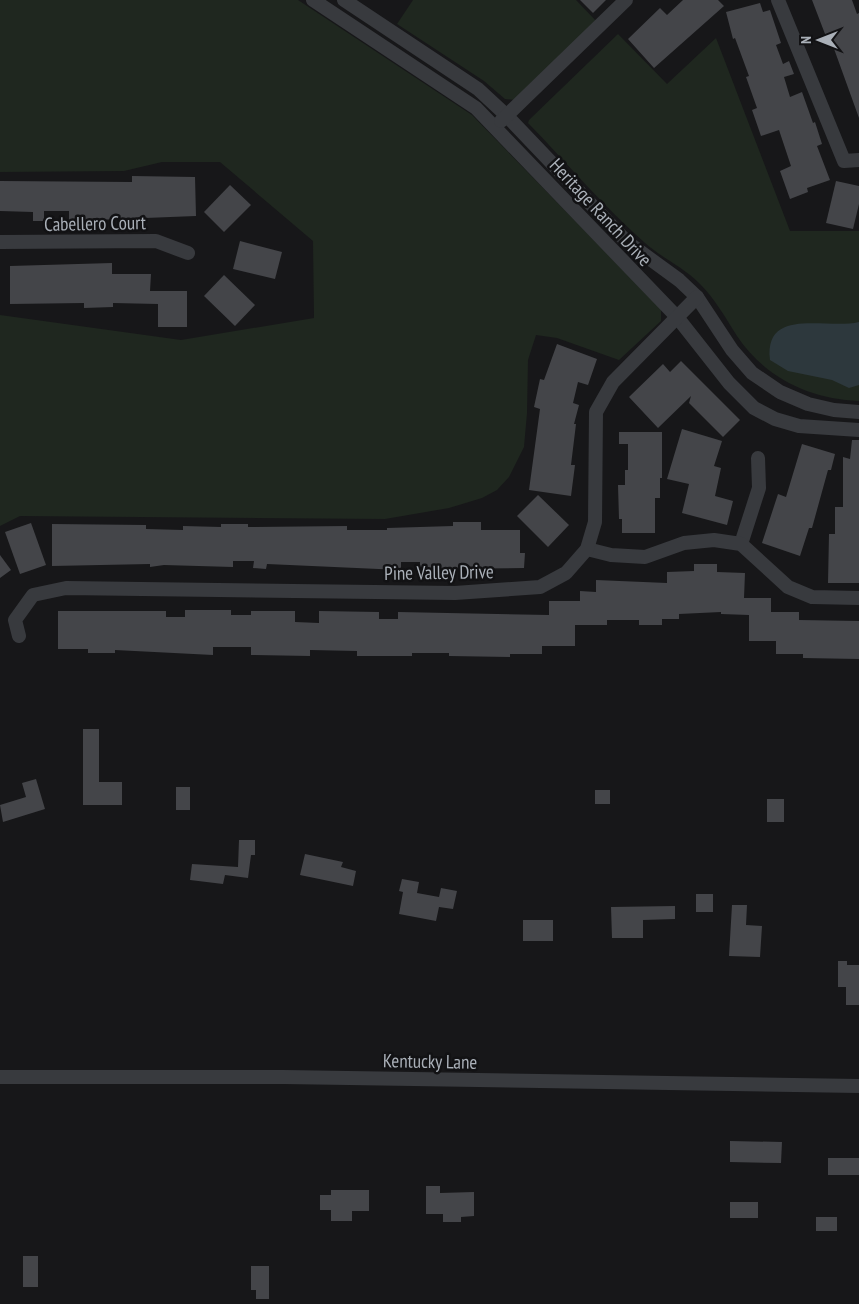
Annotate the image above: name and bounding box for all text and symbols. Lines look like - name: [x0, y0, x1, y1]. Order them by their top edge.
- north arrow: [794, 15, 844, 65]
- text: N: [797, 36, 815, 44]
- street label: Heritage Ranch Drive: [545, 153, 657, 271]
- street label: Cabellero Court: [44, 210, 147, 236]
- street label: Pine Valley Drive: [384, 559, 494, 585]
- street label: Kentucky Lane: [383, 1048, 478, 1074]

